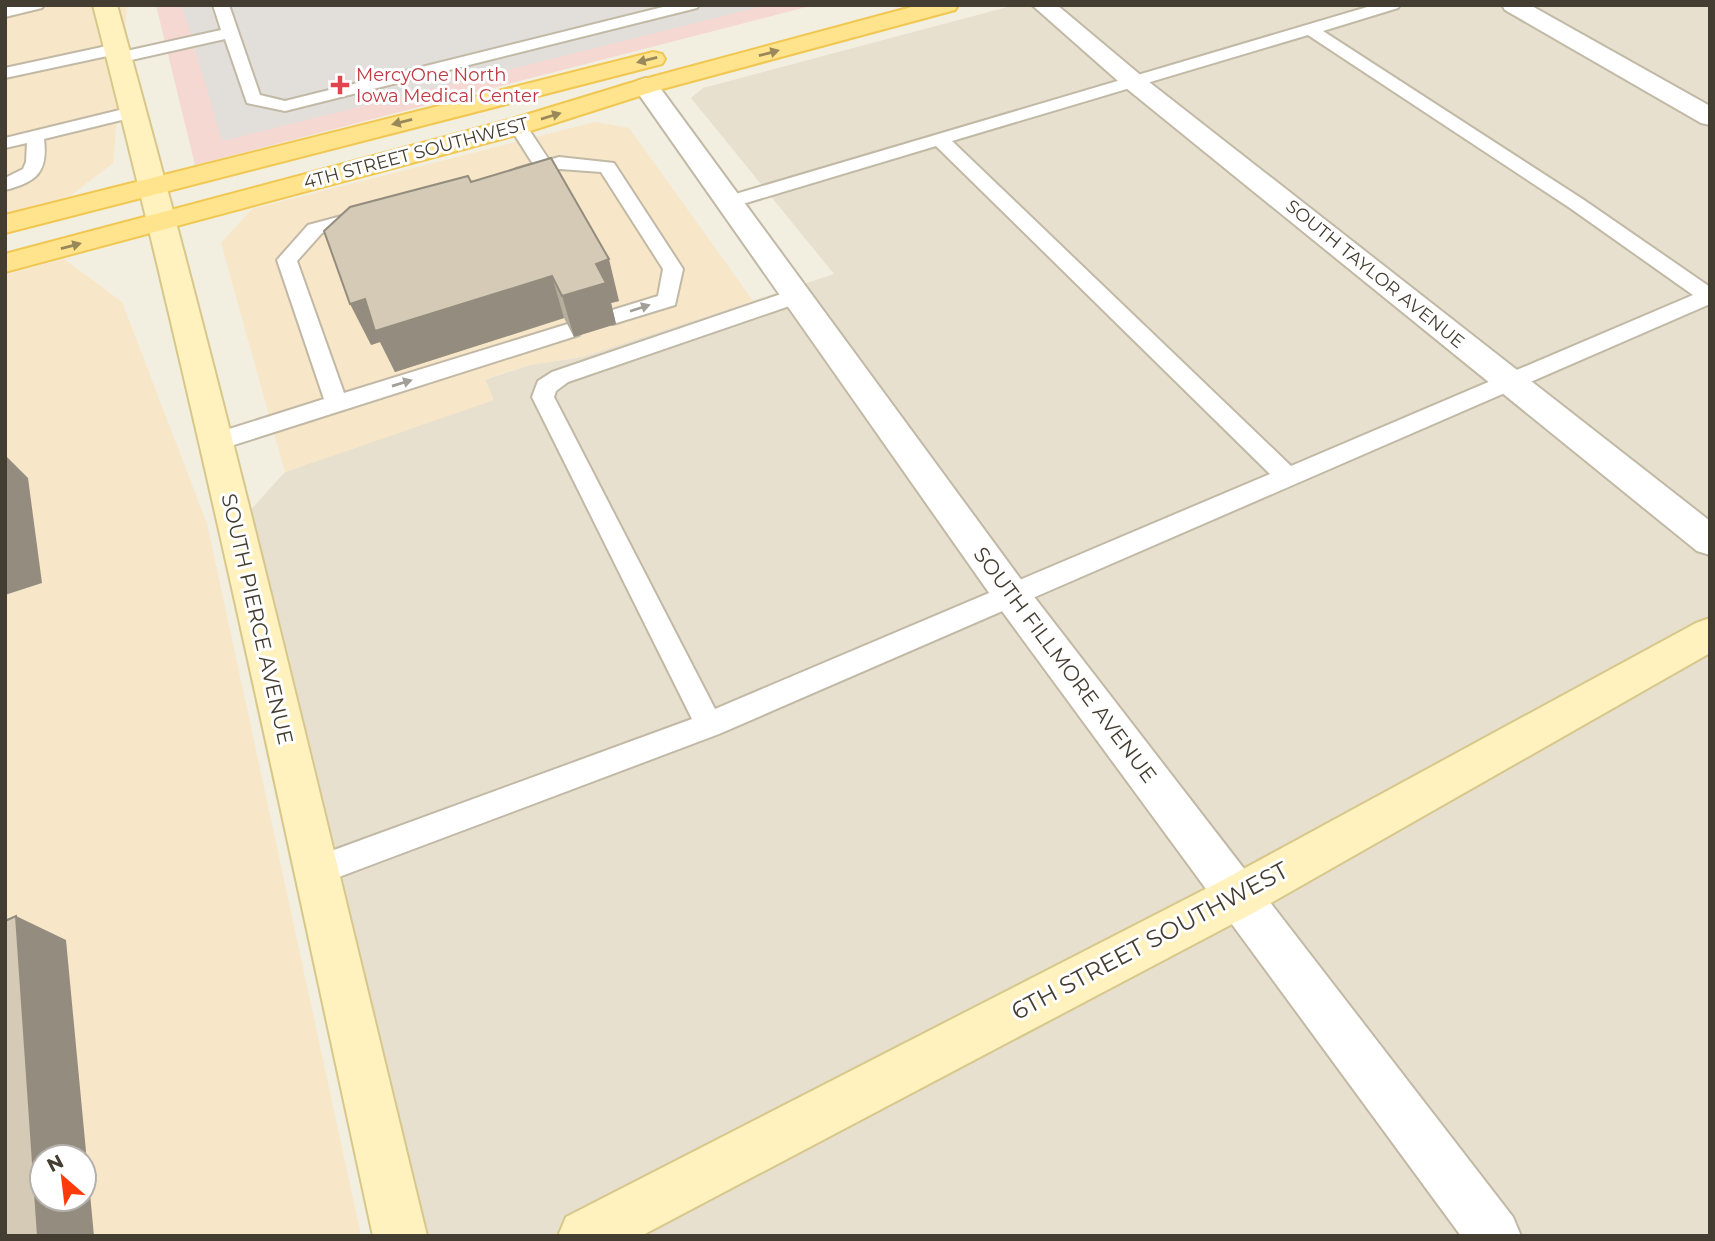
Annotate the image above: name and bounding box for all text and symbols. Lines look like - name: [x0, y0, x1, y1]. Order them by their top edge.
- one-way arrow: [759, 47, 781, 58]
- one-way arrow: [636, 55, 658, 66]
- place label: MercyOne North Iowa Medical Center: [356, 64, 539, 107]
- marker: MercyOne North Iowa Medical Center: [330, 75, 350, 95]
- one-way arrow: [540, 110, 561, 120]
- street label: 4TH STREET SOUTHWEST: [301, 112, 531, 194]
- one-way arrow: [391, 117, 413, 128]
- street label: SOUTH TAYLOR AVENUE: [1281, 195, 1469, 353]
- one-way arrow: [60, 240, 82, 251]
- one-way arrow: [630, 303, 651, 313]
- one-way arrow: [392, 378, 413, 388]
- street label: SOUTH PIERCE AVENUE: [216, 491, 299, 747]
- street label: SOUTH FILLMORE AVENUE: [969, 542, 1162, 788]
- street label: 6TH STREET SOUTHWEST: [1007, 855, 1293, 1026]
- north arrow: [28, 1143, 98, 1213]
- text: N: [43, 1150, 67, 1177]

